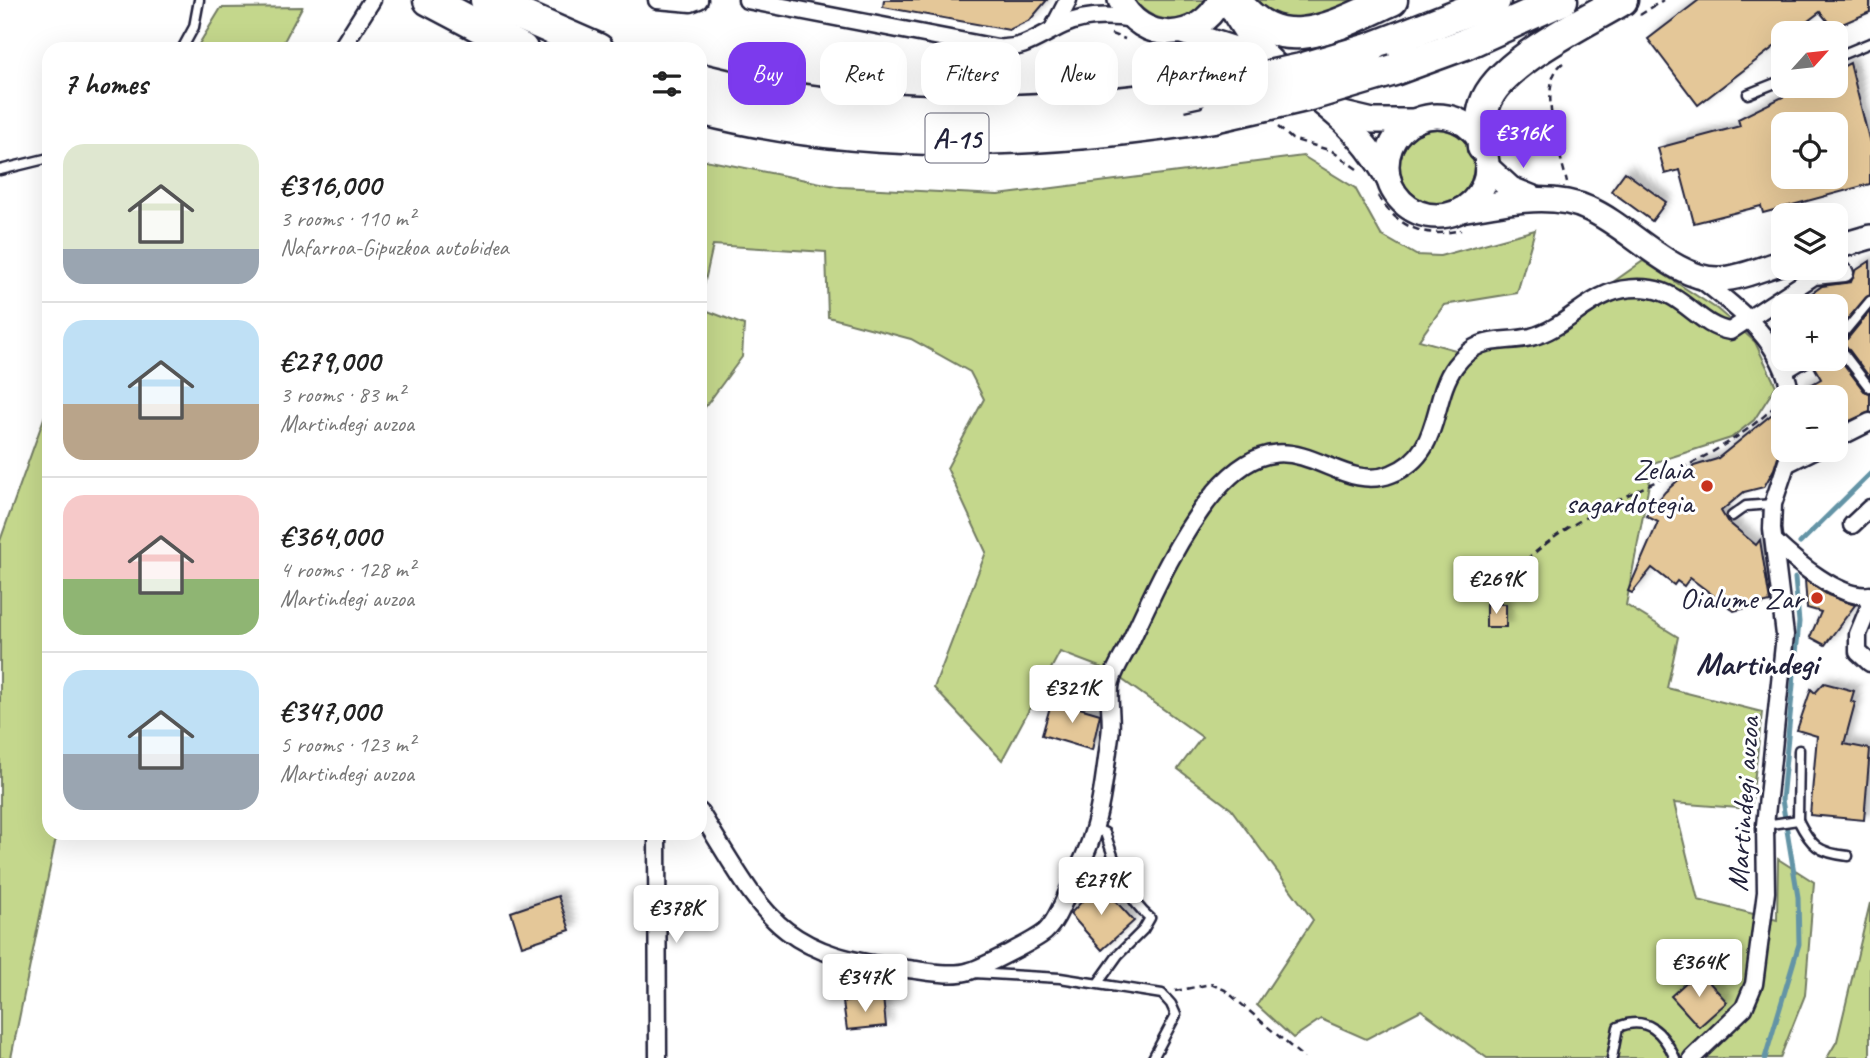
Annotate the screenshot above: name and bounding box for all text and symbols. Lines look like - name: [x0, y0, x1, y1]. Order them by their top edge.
- north arrow: [1771, 21, 1848, 98]
- map controls: [1771, 21, 1848, 462]
- chip: Buy: [728, 42, 806, 105]
- chip: Rent: [820, 42, 907, 105]
- chip: Filters: [921, 42, 1021, 105]
- chip: New: [1035, 42, 1118, 105]
- chip: Apartment: [1132, 42, 1268, 105]
- text: 7 homes: [63, 65, 148, 103]
- icon: filters: [648, 65, 686, 103]
- pin: €316K: [1474, 110, 1572, 170]
- button: locate: [1771, 112, 1848, 189]
- road number: A-15: [926, 114, 988, 162]
- text: €316K: [1496, 118, 1550, 147]
- text: €316,000: [280, 166, 381, 204]
- icon: home: [119, 172, 203, 256]
- button: layers: [1771, 203, 1848, 280]
- text: 3 rooms · 110 m²: [280, 204, 415, 233]
- text: Nafarroa-Gipuzkoa autobidea: [280, 233, 509, 262]
- button: +: [1771, 294, 1848, 371]
- text: €279,000: [280, 342, 380, 380]
- icon: home: [119, 348, 203, 432]
- text: 3 rooms · 83 m²: [280, 380, 404, 409]
- button: −: [1771, 385, 1848, 462]
- text: Martindegi auzoa: [280, 409, 414, 438]
- place label: Zelaia sagardotegia: [1566, 450, 1696, 522]
- marker: Zelaia sagardotegia: [1699, 478, 1715, 494]
- text: €364,000: [280, 517, 381, 555]
- icon: home: [119, 523, 203, 607]
- text: 4 rooms · 128 m²: [280, 555, 415, 584]
- pin: €269K: [1447, 556, 1545, 616]
- text: €269K: [1469, 564, 1523, 593]
- place label: Oialume Zar: [1680, 579, 1805, 617]
- text: Martindegi auzoa: [280, 584, 414, 613]
- marker: Oialume Zar: [1809, 590, 1825, 606]
- district label: Martindegi: [1696, 643, 1822, 684]
- pin: €321K: [1023, 666, 1121, 725]
- text: €321K: [1045, 673, 1099, 702]
- text: €347,000: [280, 692, 380, 730]
- icon: home: [119, 698, 203, 782]
- street label: Martindegi auzoa: [1718, 714, 1768, 893]
- text: 5 rooms · 123 m²: [280, 730, 415, 759]
- text: Martindegi auzoa: [280, 759, 414, 788]
- pin: €279K: [1052, 858, 1150, 917]
- text: €279K: [1075, 865, 1127, 894]
- pin: €378K: [627, 886, 725, 945]
- text: €378K: [650, 893, 703, 922]
- pin: €364K: [1650, 940, 1748, 999]
- text: €364K: [1672, 947, 1726, 976]
- pin: €347K: [816, 954, 914, 1014]
- text: €347K: [839, 962, 892, 991]

